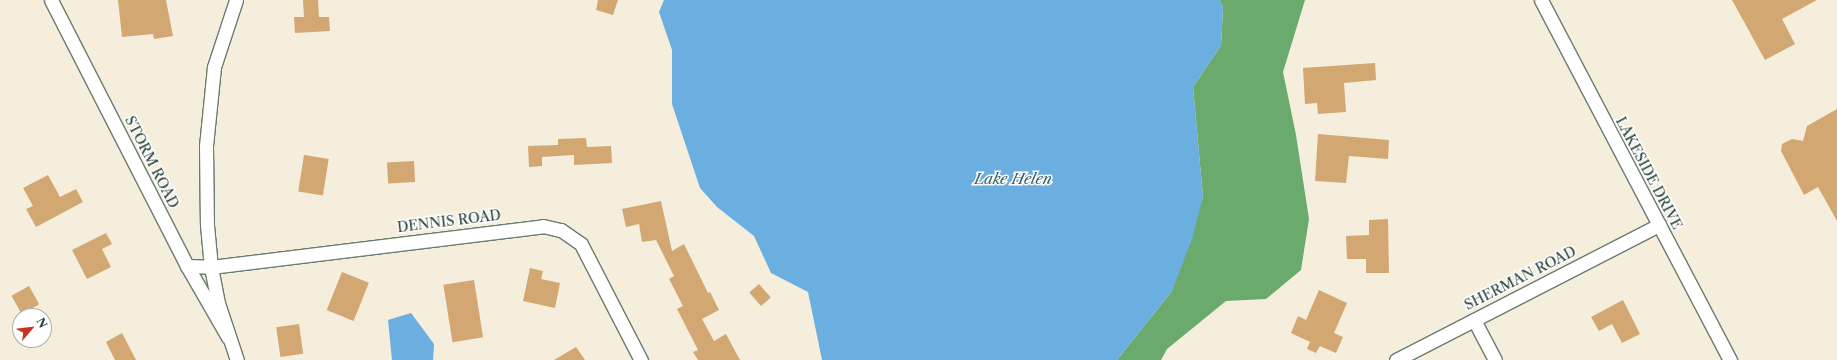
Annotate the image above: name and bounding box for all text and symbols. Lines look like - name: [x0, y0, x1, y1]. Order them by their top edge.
- street label: STORM ROAD: [121, 113, 183, 211]
- street label: LAKESIDE DRIVE: [1612, 114, 1686, 232]
- water label: Lake Helen: [974, 170, 1052, 188]
- street label: DENNIS ROAD: [396, 206, 502, 236]
- street label: SHERMAN ROAD: [1461, 243, 1579, 313]
- north arrow: [12, 308, 52, 348]
- text: N: [33, 315, 50, 330]

